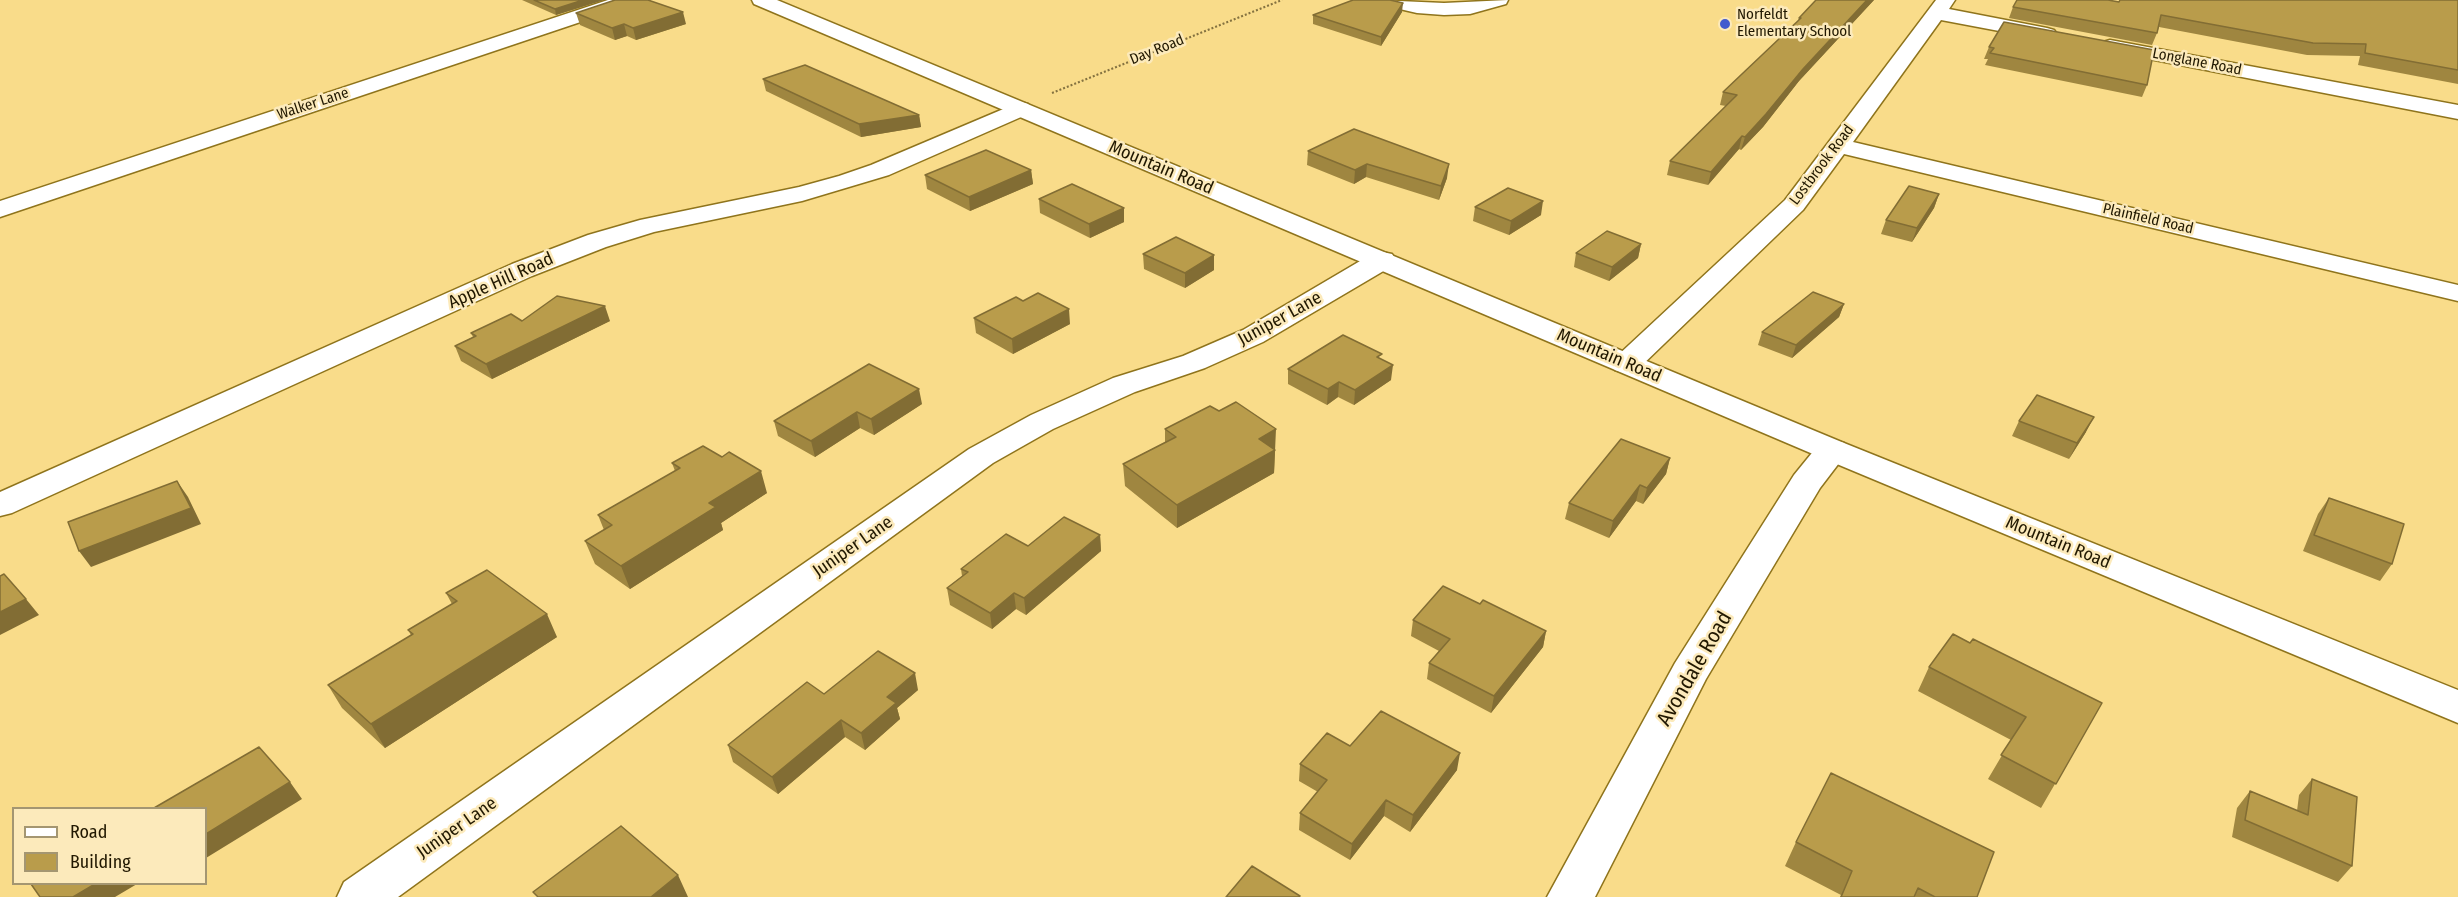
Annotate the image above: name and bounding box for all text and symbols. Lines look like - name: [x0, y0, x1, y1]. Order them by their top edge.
- place label: Norfeldt Elementary School: [1737, 6, 1851, 41]
- marker: Norfeldt Elementary School: [1718, 17, 1732, 31]
- street label: Day Road: [1127, 31, 1187, 69]
- street label: Longlane Road: [2151, 45, 2243, 79]
- street label: Walker Lane: [275, 84, 351, 124]
- street label: Lostbrook Road: [1786, 121, 1858, 209]
- street label: Mountain Road: [1106, 136, 1216, 200]
- street label: Plainfield Road: [2101, 200, 2195, 238]
- street label: Apple Hill Road: [445, 248, 557, 314]
- street label: Juniper Lane: [1234, 287, 1326, 351]
- street label: Mountain Road: [1554, 324, 1664, 388]
- street label: Juniper Lane: [809, 512, 897, 582]
- street label: Mountain Road: [2002, 512, 2114, 574]
- street label: Avondale Road: [1652, 607, 1738, 731]
- street label: Juniper Lane: [413, 793, 501, 863]
- legend: [12, 807, 207, 885]
- text: Road: [70, 821, 107, 843]
- text: Building: [70, 851, 131, 873]

